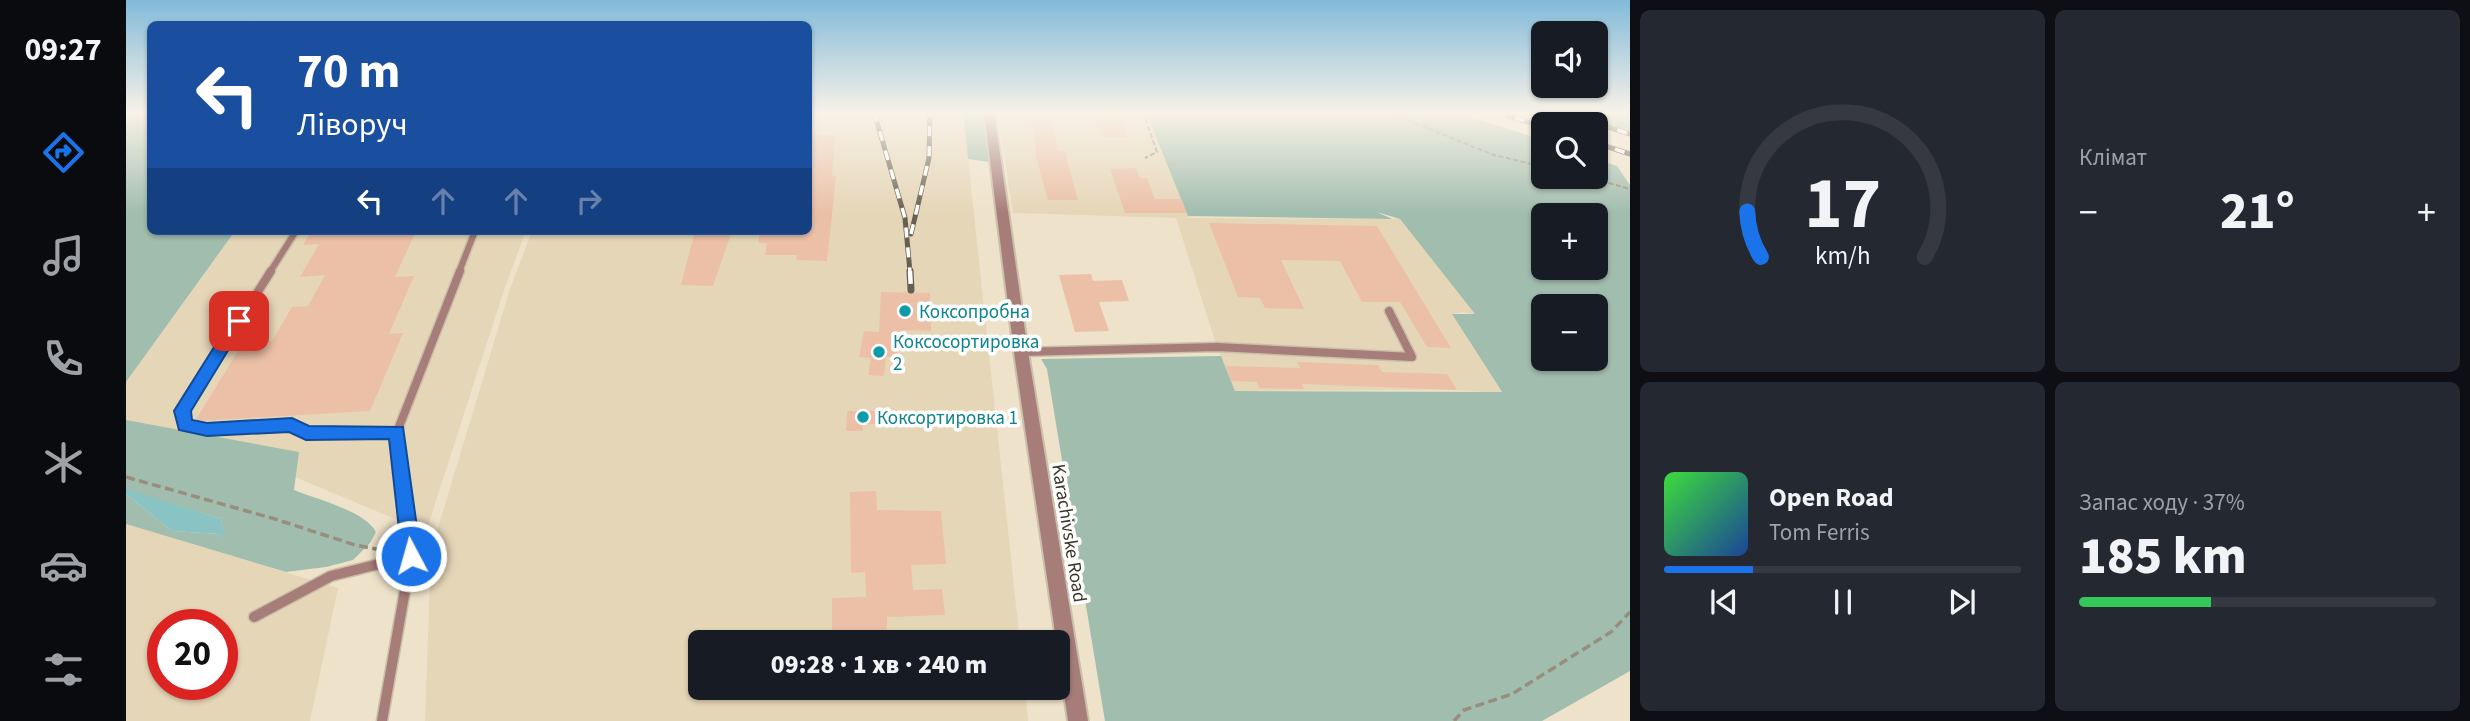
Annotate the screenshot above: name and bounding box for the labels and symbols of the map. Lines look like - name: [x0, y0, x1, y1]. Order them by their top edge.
- pin: [209, 291, 269, 351]
- place label: Коксопробна: [919, 299, 1030, 326]
- marker: Коксопробна: [897, 303, 913, 319]
- place label: Коксосортировка 2: [893, 329, 1039, 378]
- marker: Коксосортировка 2: [871, 344, 887, 360]
- place label: Коксортировка 1: [877, 405, 1018, 432]
- marker: Коксортировка 1: [855, 409, 871, 425]
- street label: Karachivske Road: [1044, 462, 1093, 604]
- position arrow: [374, 519, 448, 593]
- speed limit sign: 20: [147, 609, 238, 700]

